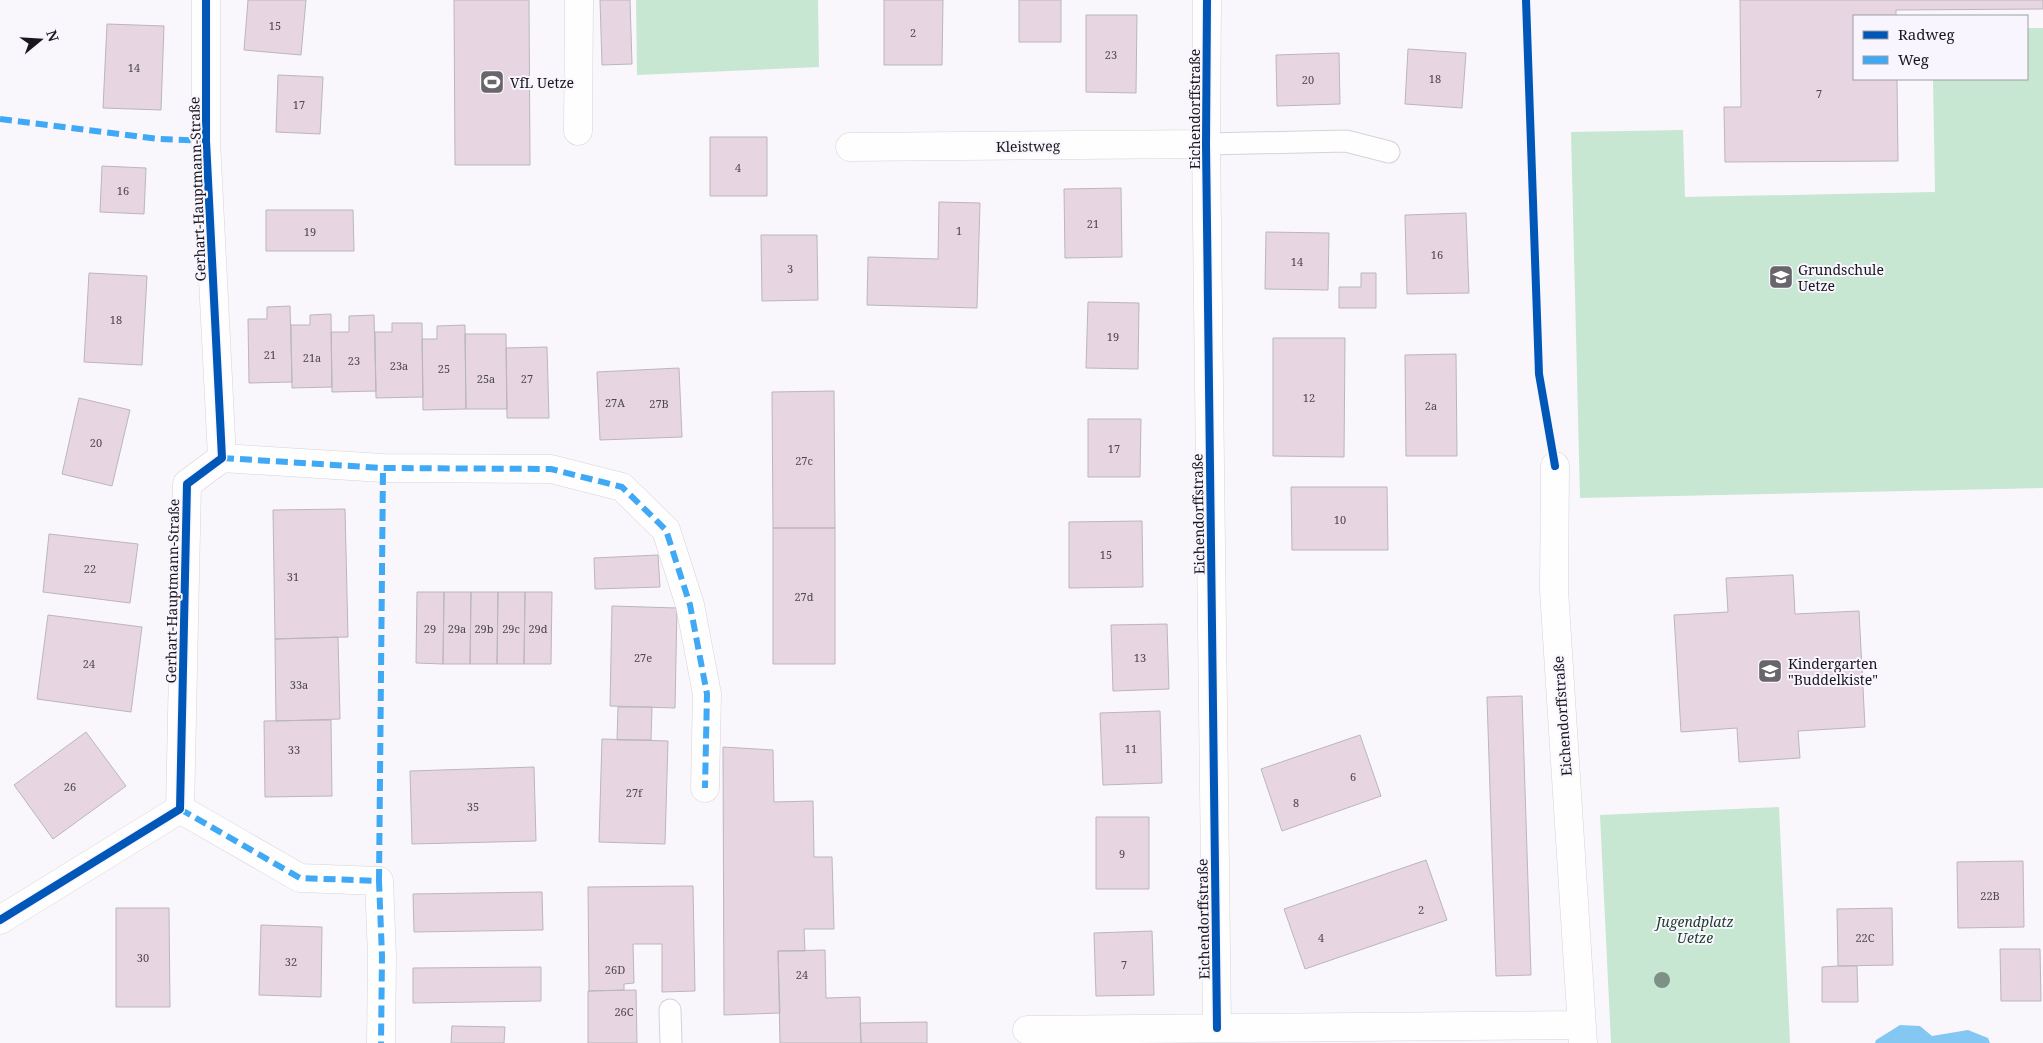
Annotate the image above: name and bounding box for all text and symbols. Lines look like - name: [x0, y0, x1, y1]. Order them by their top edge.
- north arrow: [15, 15, 65, 65]
- legend: [1853, 15, 2028, 80]
- house number: 15: [269, 18, 281, 33]
- text: Radweg: [1898, 24, 1955, 44]
- house number: 2: [910, 25, 916, 40]
- text: N: [42, 28, 64, 44]
- house number: 23: [1105, 47, 1117, 62]
- street label: Eichendorffstraße: [1185, 49, 1204, 169]
- text: Weg: [1898, 49, 1929, 69]
- house number: 14: [128, 60, 140, 75]
- sports icon: VfL Uetze: [479, 69, 505, 95]
- house number: 18: [1429, 71, 1441, 86]
- house number: 20: [1302, 72, 1314, 87]
- place label: VfL Uetze: [510, 73, 574, 92]
- house number: 7: [1816, 86, 1822, 101]
- street label: Gerhart-Hauptmann-Straße: [184, 96, 210, 282]
- house number: 17: [293, 97, 305, 112]
- street label: Kleistweg: [996, 136, 1061, 156]
- house number: 4: [735, 160, 741, 175]
- house number: 16: [117, 183, 129, 198]
- house number: 21: [1087, 216, 1099, 231]
- house number: 1: [956, 223, 962, 238]
- house number: 19: [304, 224, 316, 239]
- house number: 16: [1431, 247, 1443, 262]
- house number: 14: [1291, 254, 1303, 269]
- place label: Grundschule Uetze: [1798, 260, 1884, 295]
- house number: 3: [787, 261, 793, 276]
- school or university icon: Grundschule Uetze: [1768, 264, 1794, 290]
- house number: 18: [110, 312, 122, 327]
- house number: 19: [1107, 329, 1119, 344]
- house number: 21: [264, 347, 276, 362]
- house number: 21a: [303, 350, 321, 365]
- house number: 23: [348, 353, 360, 368]
- house number: 23a: [390, 358, 408, 373]
- house number: 25: [438, 361, 450, 376]
- house number: 25a: [477, 371, 495, 386]
- house number: 27: [521, 371, 533, 386]
- house number: 12: [1303, 390, 1315, 405]
- house number: 27A: [605, 395, 625, 410]
- house number: 27B: [649, 396, 669, 411]
- house number: 2a: [1425, 398, 1437, 413]
- house number: 20: [90, 435, 102, 450]
- house number: 17: [1108, 441, 1120, 456]
- house number: 27c: [795, 453, 813, 468]
- street label: Eichendorffstraße: [1187, 454, 1209, 574]
- street label: Gerhart-Hauptmann-Straße: [161, 498, 183, 684]
- house number: 10: [1334, 512, 1346, 527]
- house number: 15: [1100, 547, 1112, 562]
- house number: 22: [84, 561, 96, 576]
- house number: 31: [287, 569, 299, 584]
- house number: 27d: [794, 589, 814, 604]
- house number: 29: [424, 621, 436, 636]
- house number: 29a: [448, 621, 466, 636]
- house number: 29b: [474, 621, 494, 636]
- house number: 29c: [502, 621, 520, 636]
- house number: 29d: [528, 621, 548, 636]
- house number: 27e: [634, 650, 652, 665]
- house number: 13: [1134, 650, 1146, 665]
- place label: Kindergarten "Buddelkiste": [1788, 654, 1878, 689]
- street label: Eichendorffstraße: [1548, 655, 1576, 777]
- house number: 24: [83, 656, 95, 671]
- school or university icon: Kindergarten "Buddelkiste": [1757, 658, 1783, 684]
- house number: 33a: [290, 677, 308, 692]
- house number: 11: [1125, 741, 1137, 756]
- house number: 33: [288, 742, 300, 757]
- house number: 6: [1350, 769, 1356, 784]
- house number: 26: [64, 779, 76, 794]
- house number: 27f: [626, 785, 643, 800]
- house number: 8: [1293, 795, 1299, 810]
- house number: 35: [467, 799, 479, 814]
- house number: 9: [1119, 846, 1125, 861]
- street label: Eichendorffstraße: [1192, 859, 1214, 979]
- house number: 22B: [1980, 888, 2000, 903]
- house number: 2: [1418, 902, 1424, 917]
- park label: Jugendplatz Uetze: [1653, 912, 1734, 947]
- house number: 4: [1318, 930, 1324, 945]
- house number: 22C: [1855, 930, 1875, 945]
- house number: 30: [137, 950, 149, 965]
- house number: 32: [285, 954, 297, 969]
- house number: 7: [1121, 957, 1127, 972]
- house number: 26D: [605, 962, 625, 977]
- house number: 24: [796, 967, 808, 982]
- house number: 26C: [614, 1004, 634, 1019]

